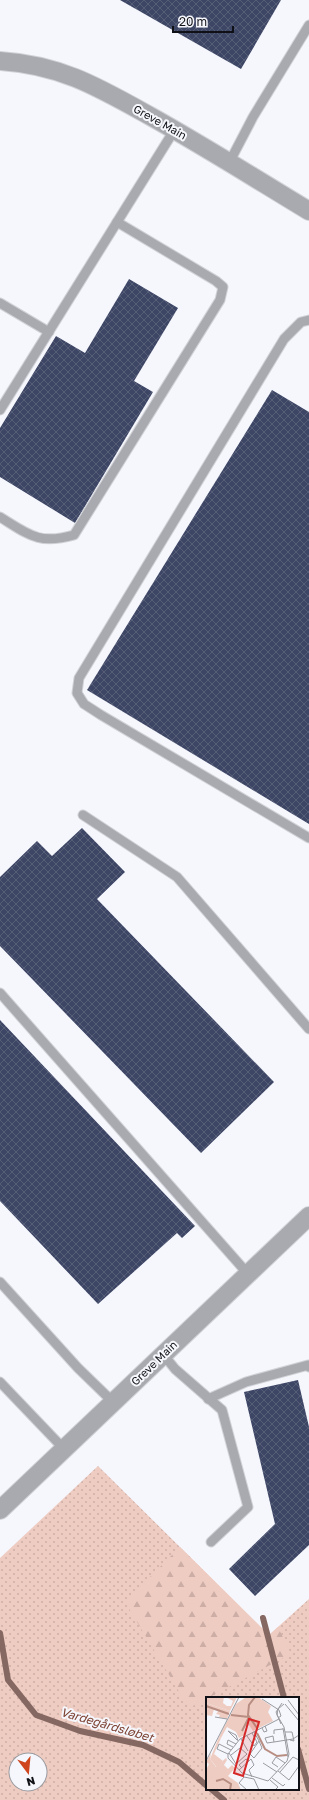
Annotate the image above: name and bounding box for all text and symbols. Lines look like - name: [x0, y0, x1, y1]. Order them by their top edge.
- scale bar: [173, 8, 233, 34]
- text: 20 m: [179, 14, 207, 29]
- street label: Greve Main: [131, 102, 189, 141]
- street label: Greve Main: [128, 1338, 179, 1388]
- inset map: [206, 1697, 299, 1790]
- water label: Vardegårdsløbet: [59, 1704, 156, 1745]
- north arrow: [8, 1752, 48, 1792]
- text: N: [25, 1775, 37, 1789]

